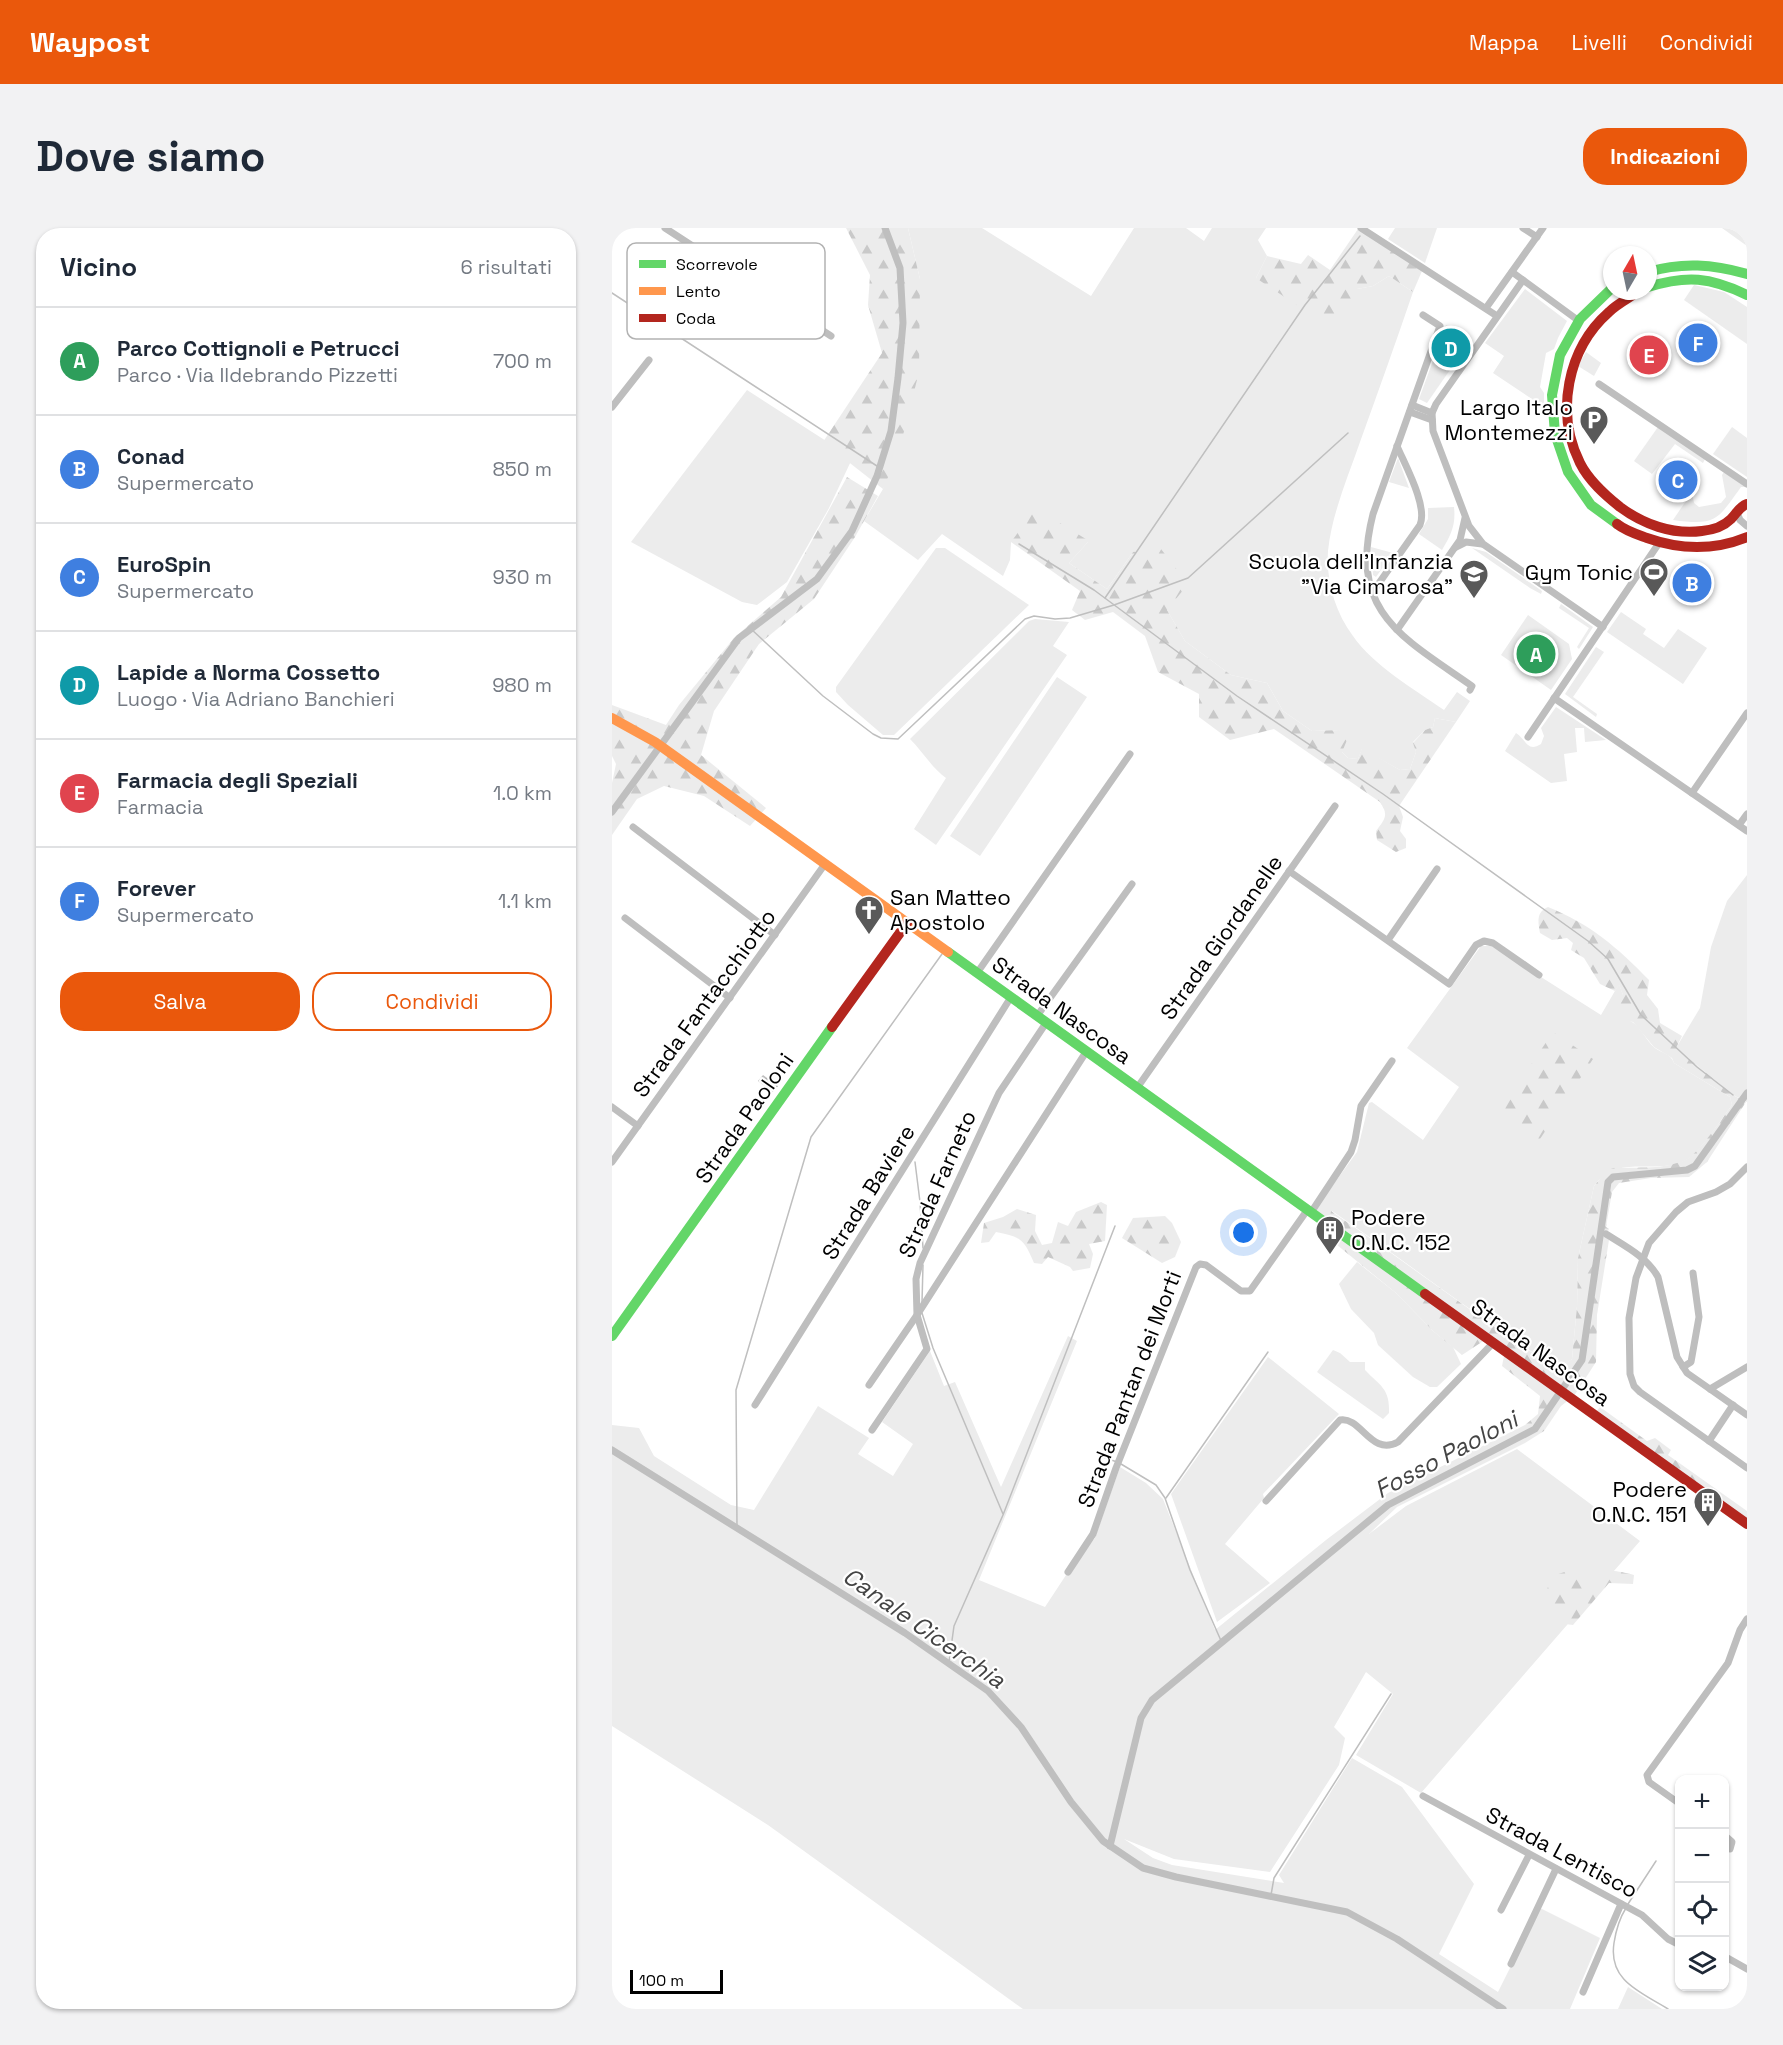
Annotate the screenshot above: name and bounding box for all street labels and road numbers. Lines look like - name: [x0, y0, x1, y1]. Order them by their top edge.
- street label: Strada Giordanelle: [1154, 849, 1288, 1025]
- street label: Strada Fantacchiotto: [626, 903, 782, 1103]
- street label: Strada Nascosa: [987, 950, 1138, 1070]
- street label: Strada Paoloni: [689, 1047, 799, 1189]
- street label: Strada Farneto: [892, 1106, 982, 1262]
- street label: Strada Baviere: [815, 1119, 921, 1265]
- street label: Strada Pantan dei Morti: [1071, 1267, 1187, 1511]
- street label: Strada Nascosa: [1466, 1292, 1617, 1412]
- street label: Strada Lentisco: [1481, 1800, 1643, 1904]

